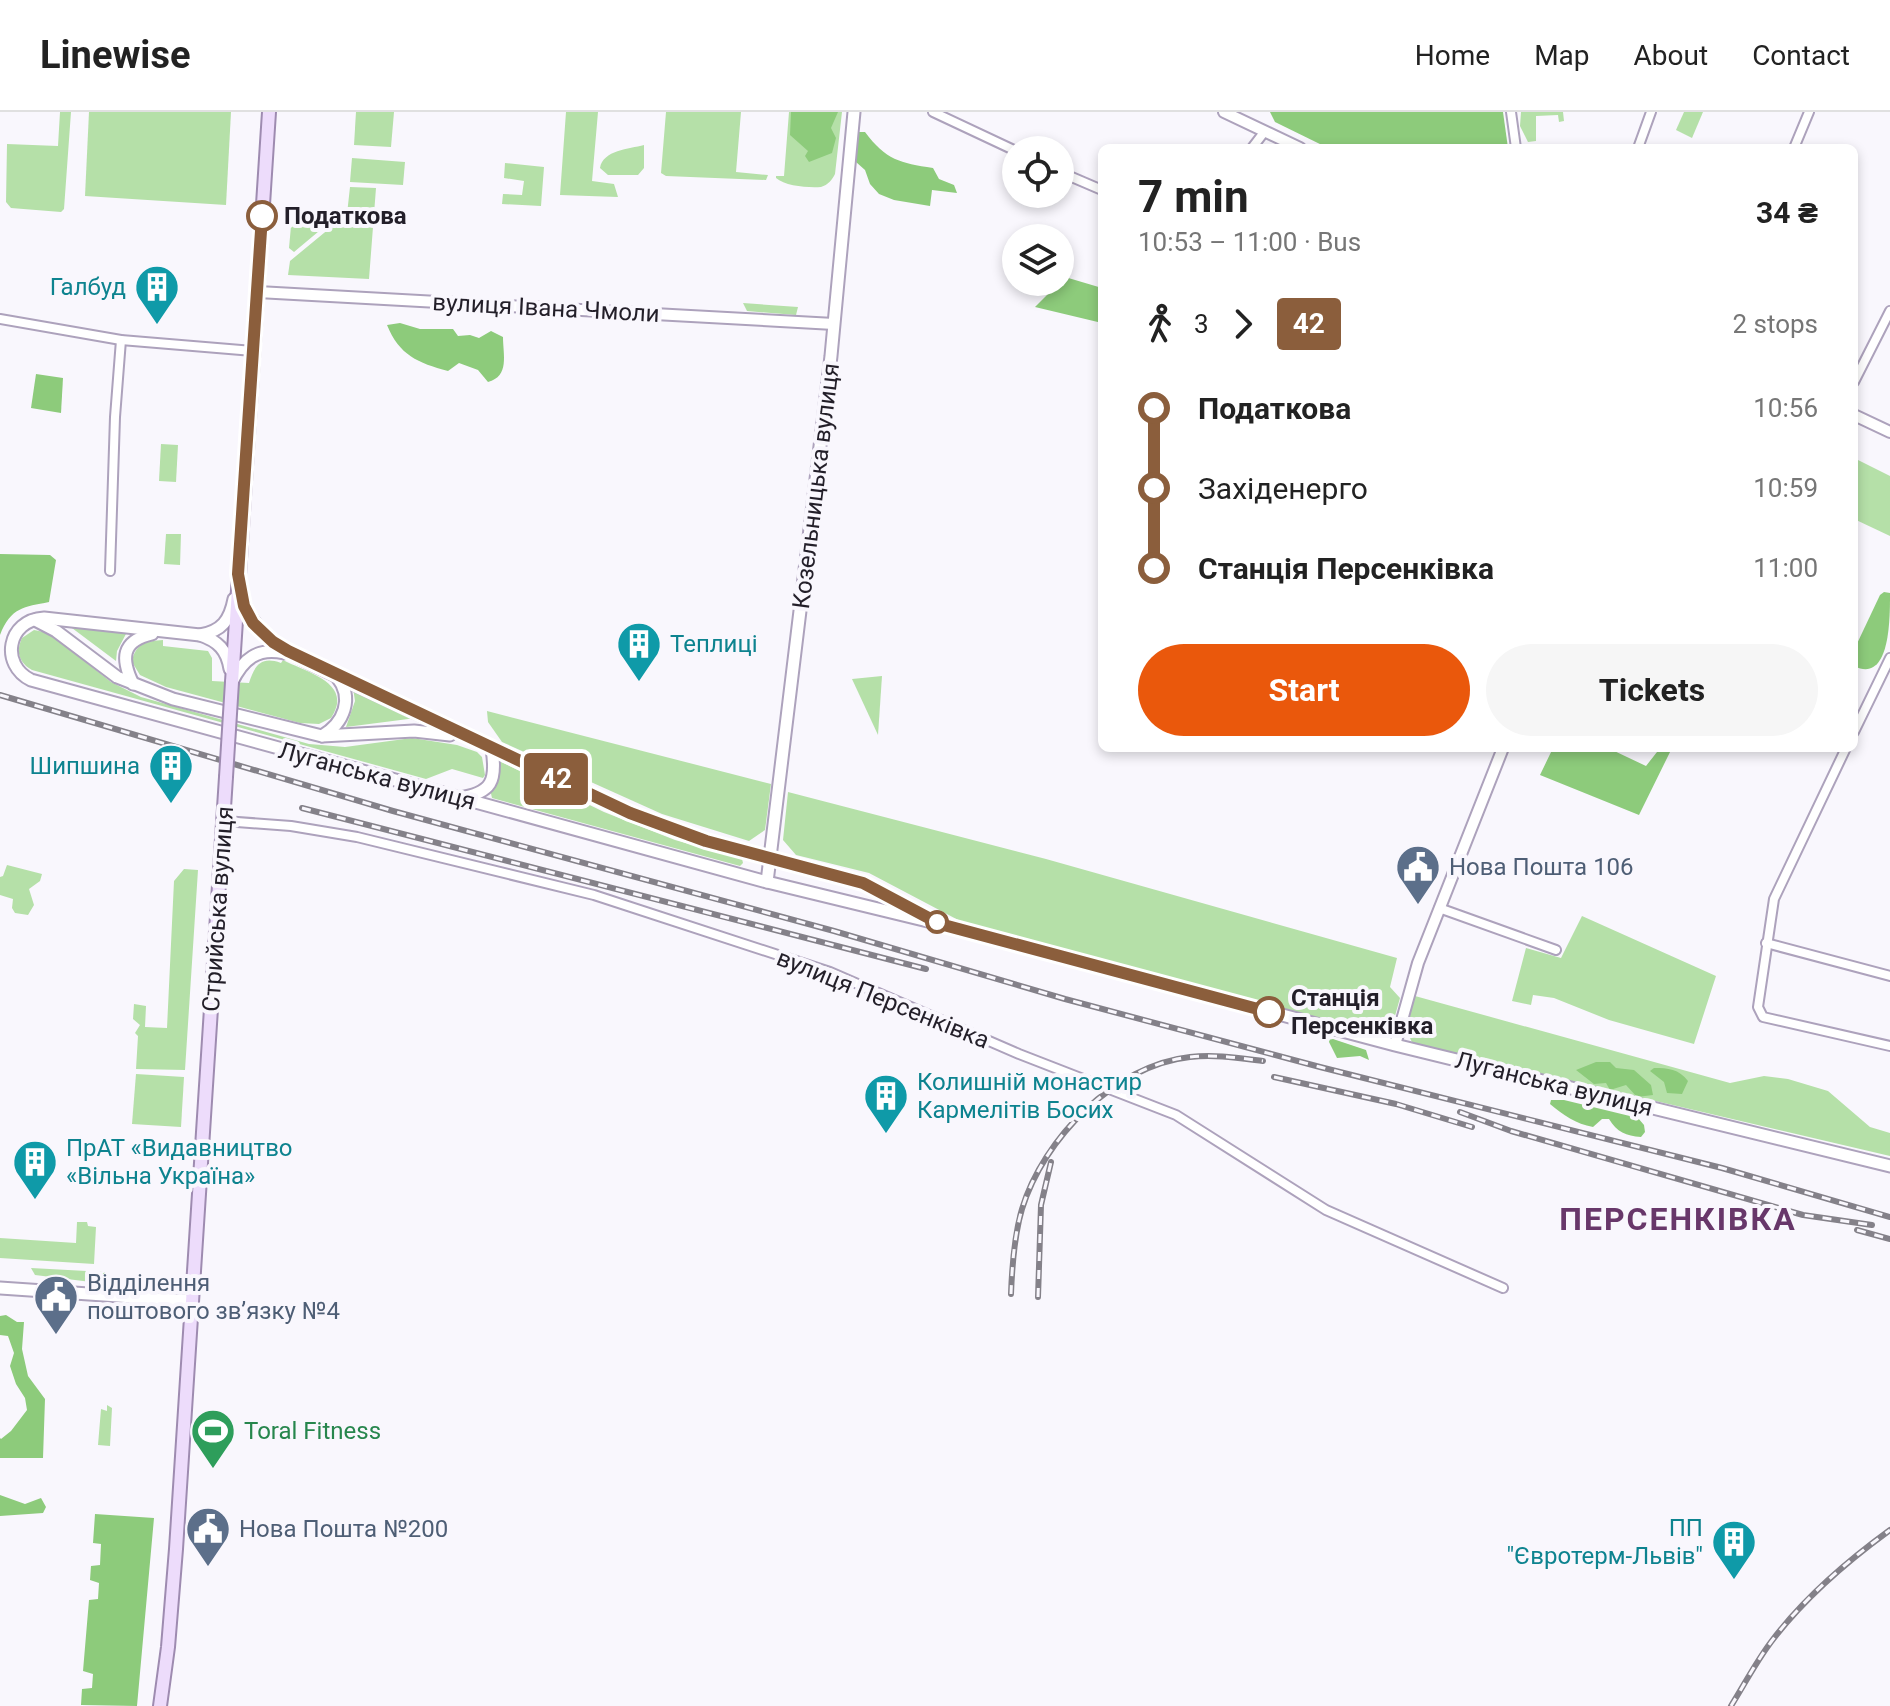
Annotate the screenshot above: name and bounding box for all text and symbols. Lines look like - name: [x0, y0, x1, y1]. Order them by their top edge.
- text: Linewise: [40, 33, 190, 77]
- text: Home: [1415, 39, 1490, 72]
- text: Map: [1534, 39, 1590, 72]
- text: About: [1634, 39, 1708, 72]
- text: Contact: [1752, 39, 1850, 72]
- map controls: [1002, 136, 1074, 296]
- button: locate: [1002, 136, 1074, 208]
- text: 7 min: [1138, 171, 1249, 223]
- text: 34 ₴: [1756, 195, 1818, 230]
- marker: Податкова: [247, 201, 277, 231]
- place label: Податкова: [284, 202, 407, 230]
- button: layers: [1002, 224, 1074, 296]
- text: 10:53 – 11:00 · Bus: [1138, 227, 1361, 257]
- building icon: Галбуд: [133, 263, 181, 326]
- place label: Галбуд: [50, 273, 126, 301]
- street label: вулиця Івана Чмоли: [432, 288, 660, 328]
- icon: walk: [1138, 302, 1182, 346]
- icon: forward: [1221, 302, 1265, 346]
- text: 42: [1293, 307, 1325, 340]
- text: 3: [1194, 309, 1209, 339]
- text: 2 stops: [1732, 309, 1818, 339]
- street label: Козельницька вулиця: [787, 362, 845, 610]
- text: Податкова: [1198, 391, 1351, 426]
- text: 10:56: [1753, 393, 1818, 423]
- text: Західенерго: [1198, 471, 1368, 506]
- text: 10:59: [1753, 473, 1818, 503]
- text: Станція Персенківка: [1198, 551, 1494, 586]
- text: 11:00: [1753, 553, 1818, 583]
- building icon: Теплиці: [615, 620, 663, 683]
- place label: Теплиці: [670, 630, 758, 658]
- button: Start: [1138, 644, 1470, 736]
- button: Tickets: [1486, 644, 1818, 736]
- street label: Луганська вулиця: [276, 736, 478, 816]
- building icon: Шипшина: [147, 742, 195, 805]
- place label: Шипшина: [30, 752, 140, 780]
- line badge: 42: [520, 753, 592, 805]
- text: 42: [540, 762, 572, 795]
- street label: Стрийська вулиця: [197, 805, 239, 1013]
- public building icon: Нова Пошта 106: [1394, 843, 1442, 906]
- place label: Нова Пошта 106: [1449, 853, 1634, 881]
- unlabelled marker: [926, 911, 948, 933]
- street label: вулиця Персенківка: [773, 944, 993, 1054]
- place label: Станція Персенківка: [1291, 984, 1433, 1040]
- marker: Станція Персенківка: [1254, 997, 1284, 1027]
- street label: Луганська вулиця: [1452, 1046, 1656, 1122]
- place label: Колишній монастир Кармелітів Босих: [917, 1068, 1142, 1124]
- building icon: Колишній монастир Кармелітів Босих: [862, 1072, 910, 1135]
- place label: ПрАТ «Видавництво «Вільна Україна»: [66, 1134, 293, 1190]
- building icon: ПрАТ «Видавництво «Вільна Україна»: [11, 1138, 59, 1201]
- district label: ПЕРСЕНКІВКА: [1559, 1200, 1797, 1238]
- place label: Відділення поштового зв’язку №4: [87, 1269, 340, 1325]
- public building icon: Відділення поштового зв’язку №4: [32, 1273, 80, 1336]
- sports icon: Toral Fitness: [189, 1407, 237, 1470]
- place label: Toral Fitness: [244, 1417, 381, 1445]
- public building icon: Нова Пошта №200: [184, 1505, 232, 1568]
- place label: ПП "Євротерм-Львів": [1506, 1514, 1703, 1570]
- place label: Нова Пошта №200: [239, 1515, 448, 1543]
- building icon: ПП "Євротерм-Львів": [1710, 1518, 1758, 1581]

